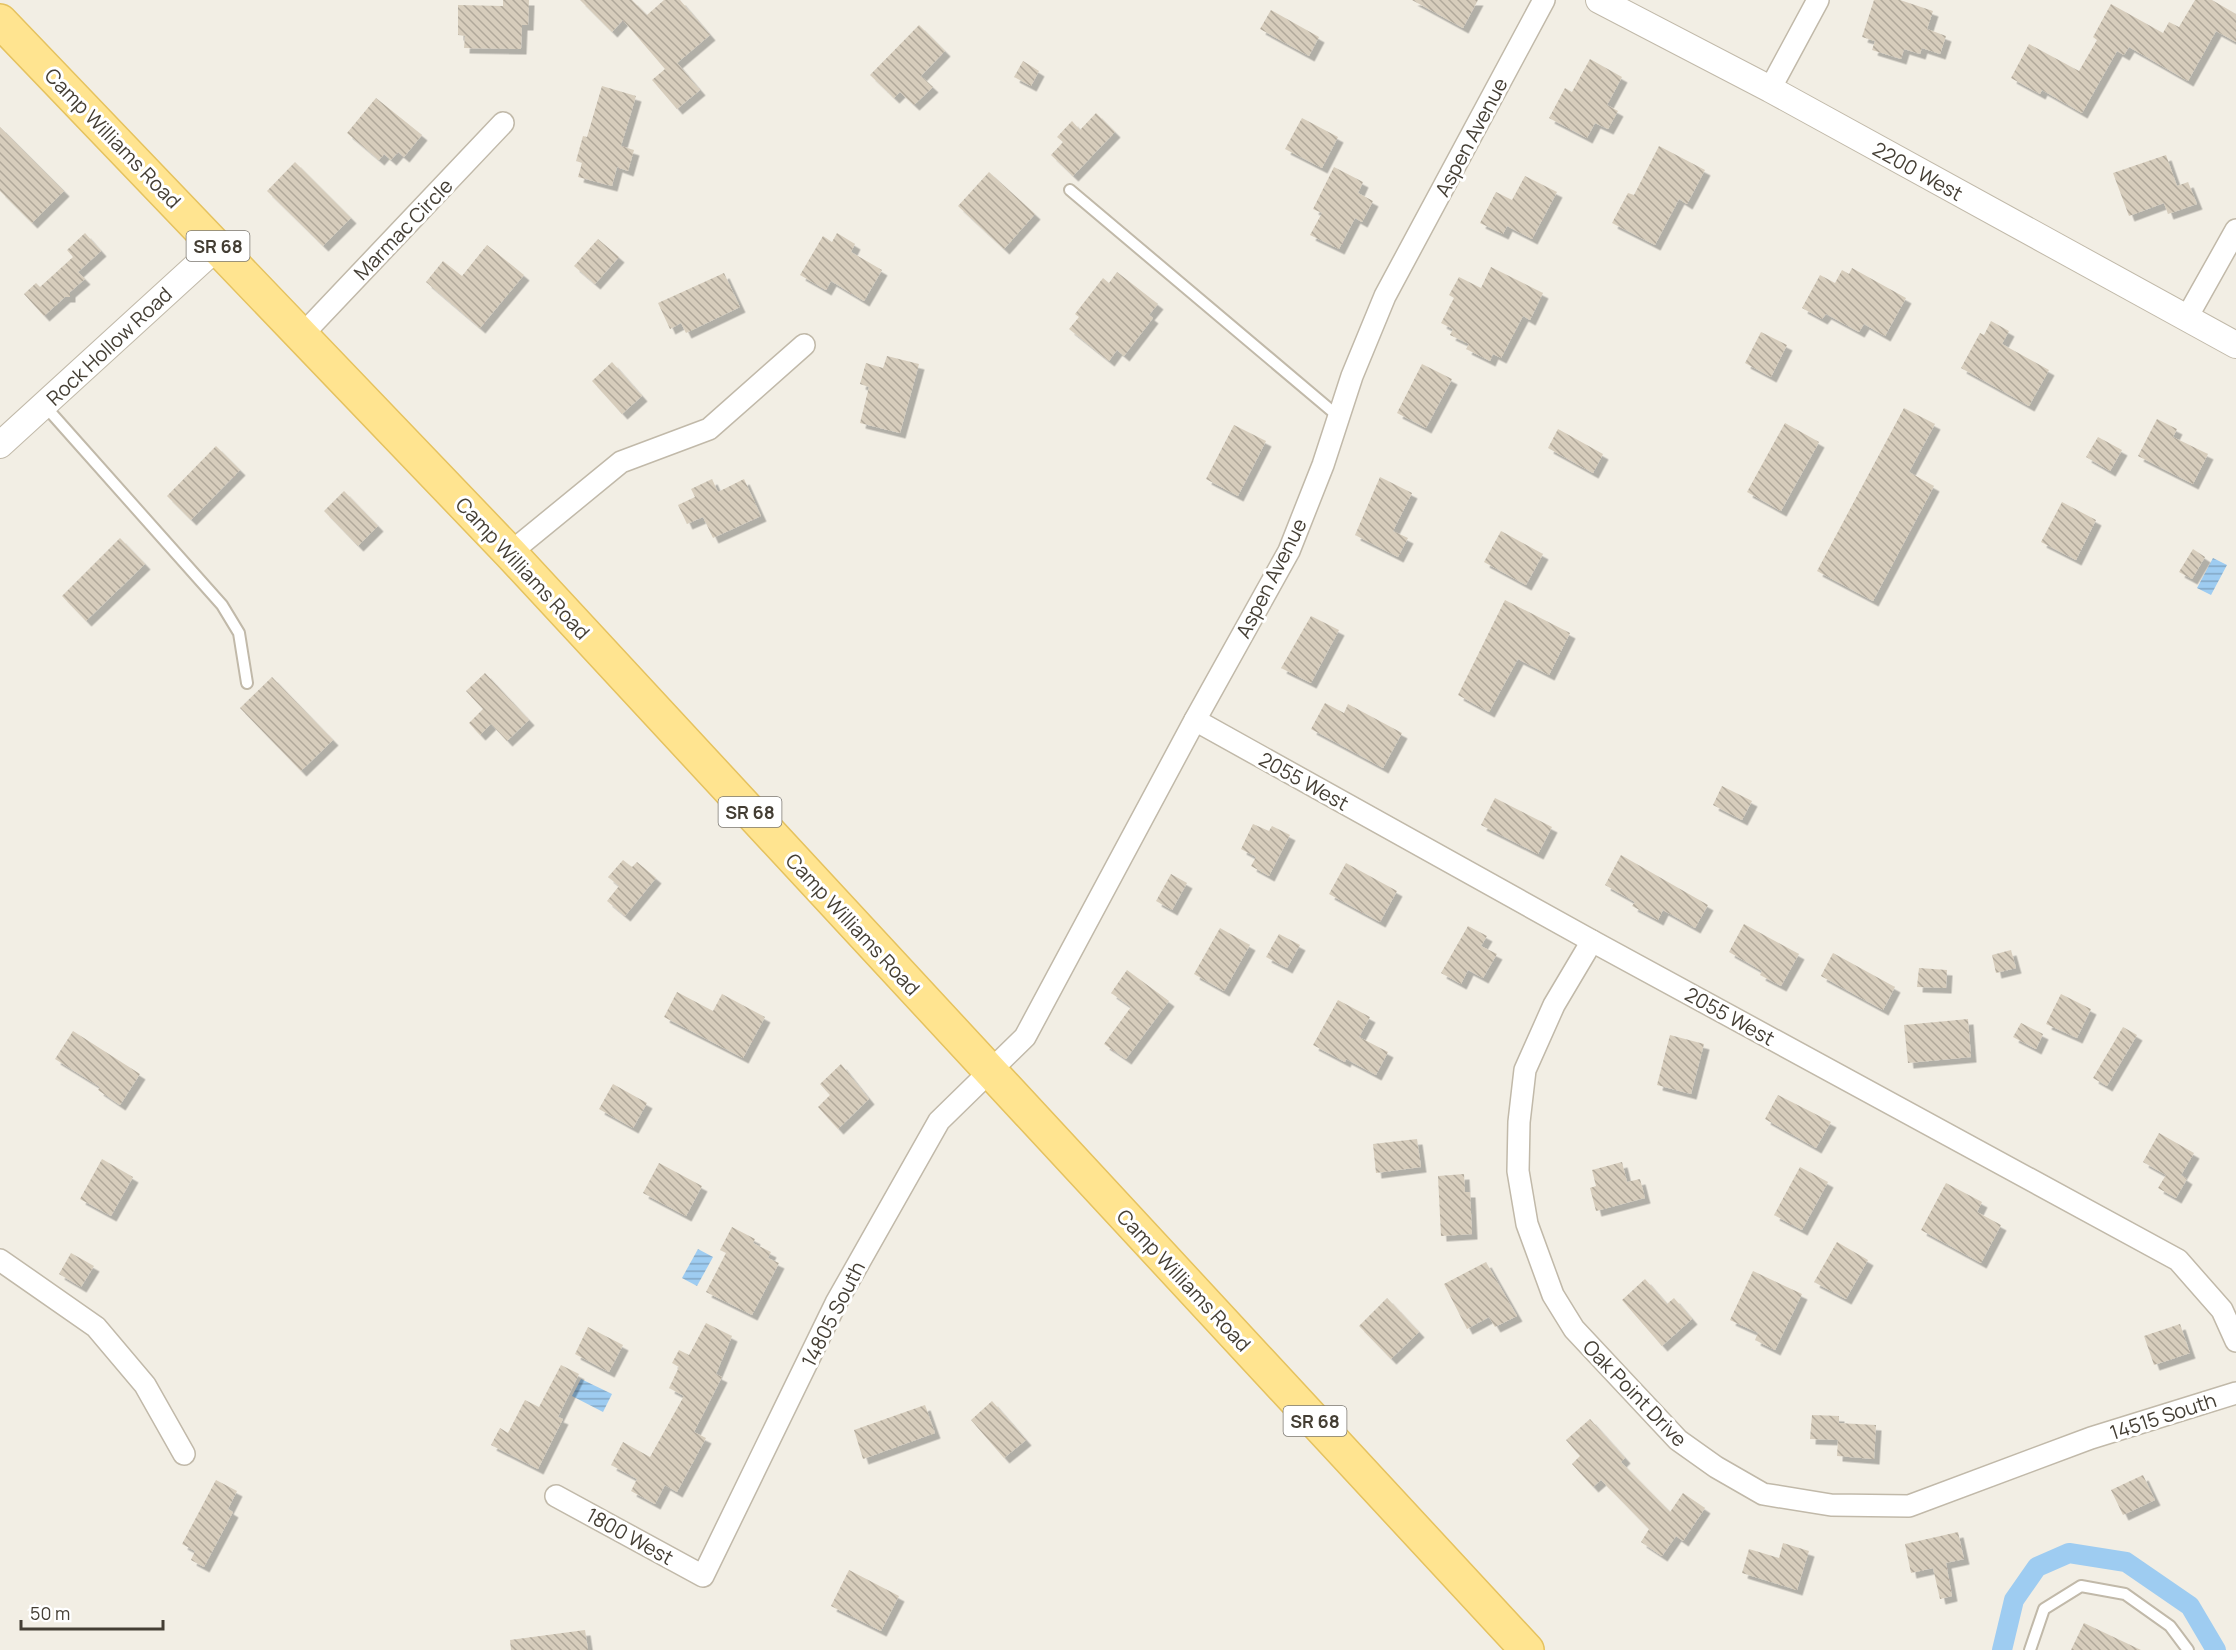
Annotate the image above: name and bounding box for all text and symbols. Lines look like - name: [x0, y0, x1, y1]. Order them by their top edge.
- street label: Camp Williams Road: [39, 62, 187, 214]
- street label: Aspen Avenue: [1428, 73, 1514, 201]
- street label: 2200 West: [1868, 135, 1968, 207]
- street label: Marmac Circle: [348, 172, 458, 286]
- road number: SR 68: [186, 231, 250, 261]
- street label: Rock Hollow Road: [40, 281, 178, 411]
- street label: Camp Williams Road: [450, 491, 596, 645]
- street label: Aspen Avenue: [1229, 514, 1313, 642]
- street label: 2055 West: [1254, 745, 1354, 817]
- road number: SR 68: [718, 797, 782, 827]
- street label: Camp Williams Road: [780, 847, 926, 1001]
- street label: 2055 West: [1680, 980, 1780, 1052]
- street label: Camp Williams Road: [1111, 1203, 1257, 1357]
- street label: 14805 South: [795, 1257, 871, 1371]
- street label: Oak Point Drive: [1577, 1334, 1693, 1452]
- street label: 14515 South: [2106, 1386, 2220, 1446]
- road number: SR 68: [1284, 1406, 1346, 1436]
- street label: 1800 West: [582, 1501, 678, 1571]
- scale bar: [21, 1593, 164, 1631]
- text: 50 m: [30, 1601, 70, 1625]

